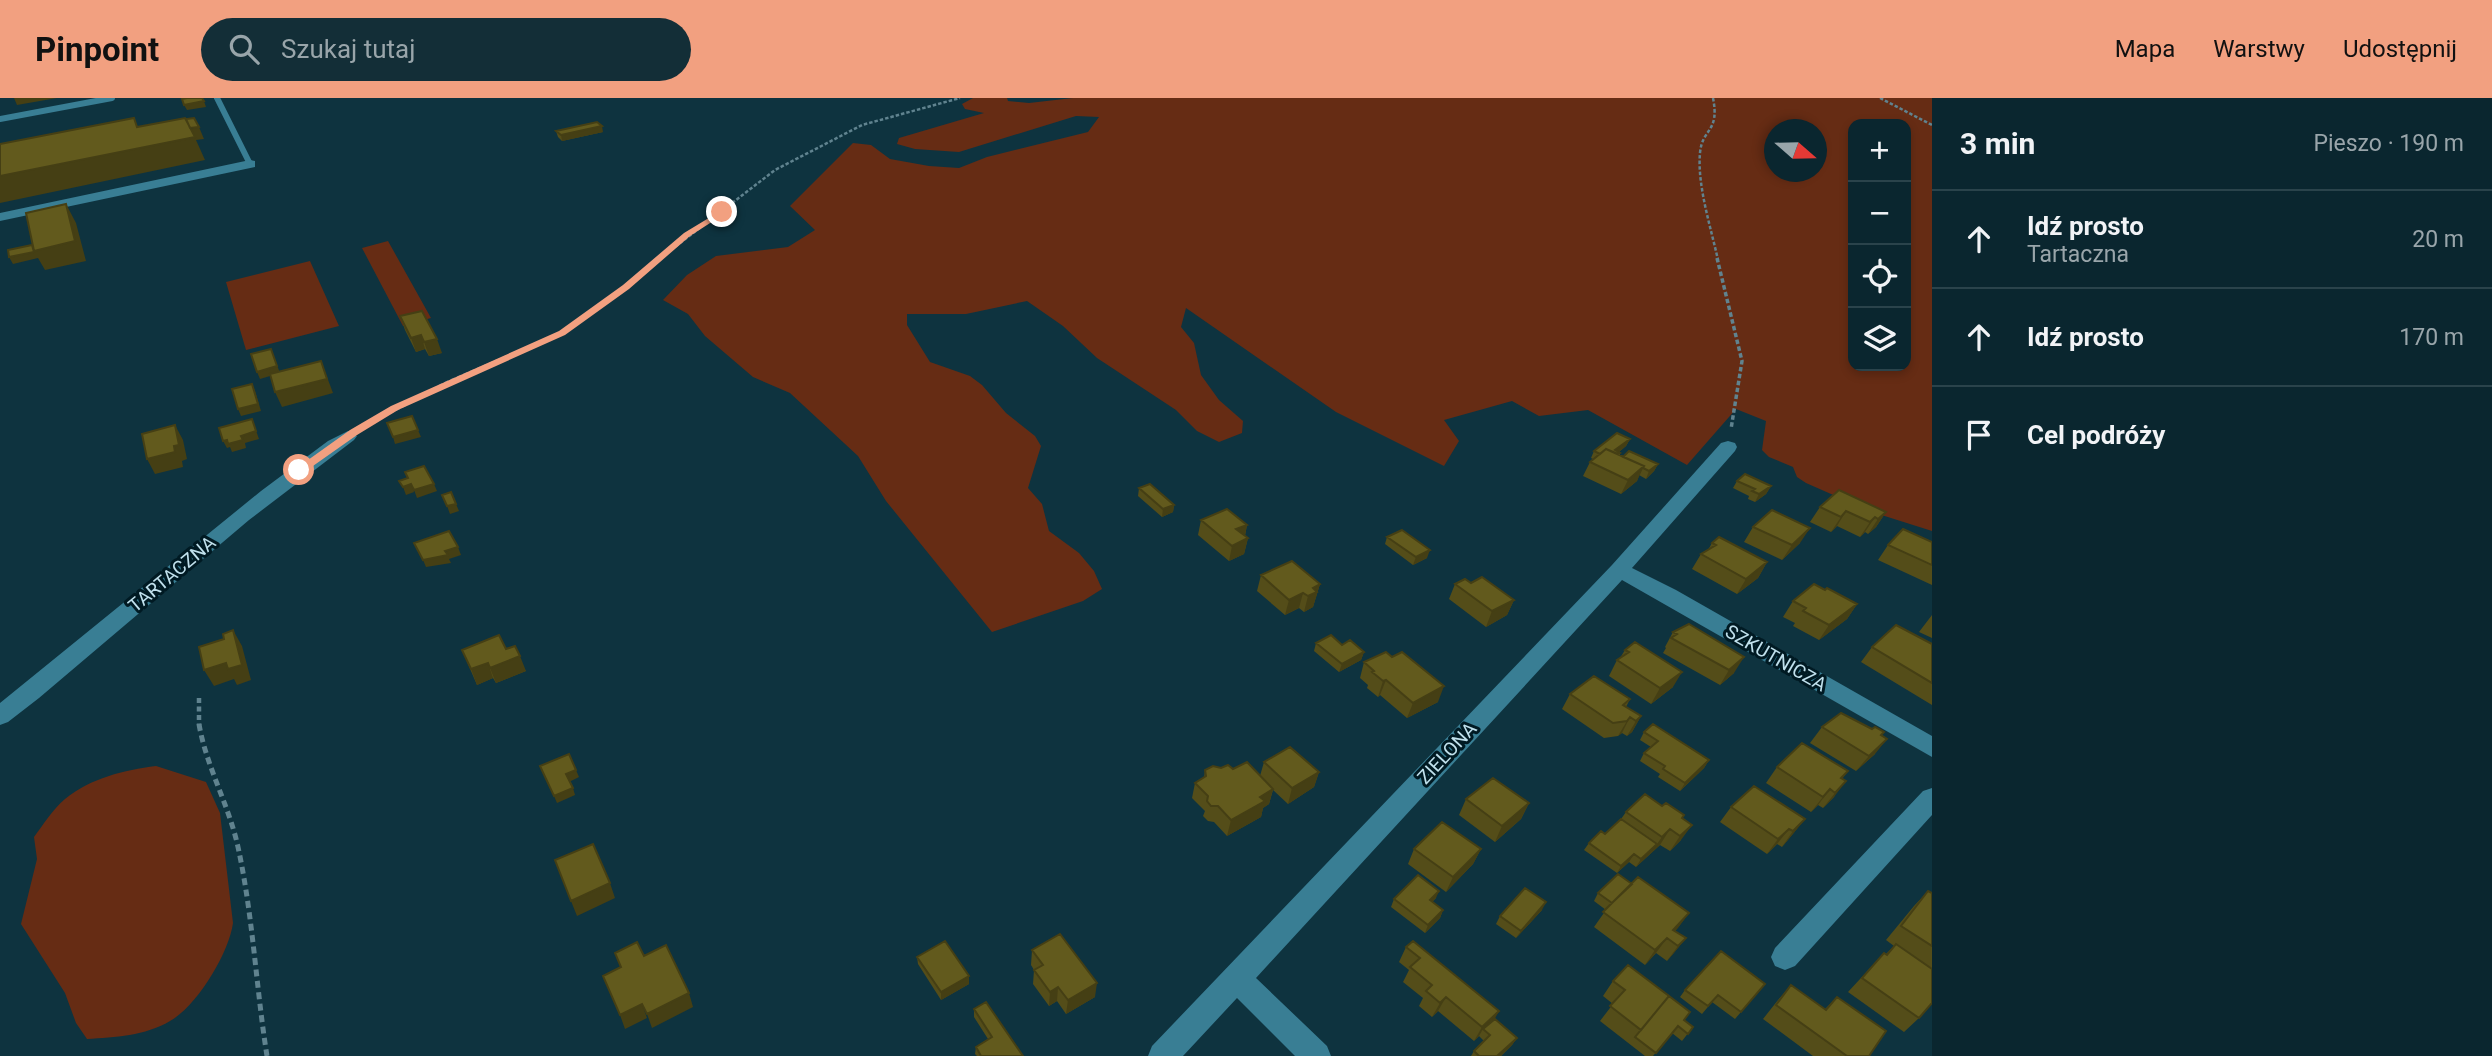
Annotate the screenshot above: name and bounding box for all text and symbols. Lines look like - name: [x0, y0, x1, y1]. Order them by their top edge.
- search box: [201, 18, 691, 81]
- text: Pinpoint: [35, 30, 159, 69]
- icon: search: [225, 30, 263, 68]
- text: Szukaj tutaj: [281, 34, 415, 64]
- text: Mapa: [2115, 35, 2175, 63]
- text: Warstwy: [2213, 35, 2305, 63]
- text: Udostępnij: [2343, 35, 2457, 63]
- north arrow: [1764, 119, 1827, 182]
- map controls: [1848, 119, 1911, 371]
- button: +: [1848, 119, 1911, 182]
- text: 3 min: [1960, 126, 2035, 161]
- text: Pieszo · 190 m: [2313, 130, 2464, 157]
- button: −: [1848, 182, 1911, 245]
- route end: [706, 196, 737, 227]
- text: Idź prosto: [2027, 211, 2144, 241]
- icon: ahead: [1960, 220, 1998, 258]
- text: 20 m: [2412, 226, 2464, 253]
- text: Tartaczna: [2027, 241, 2129, 268]
- button: locate: [1848, 245, 1911, 308]
- button: layers: [1848, 308, 1911, 371]
- icon: ahead: [1960, 318, 1998, 356]
- text: Idź prosto: [2027, 322, 2144, 352]
- text: 170 m: [2399, 324, 2464, 351]
- icon: arrive: [1960, 416, 1998, 454]
- text: Cel podróży: [2027, 420, 2165, 450]
- route start: [283, 454, 314, 485]
- street label: TARTACZNA: [124, 531, 221, 617]
- street label: SZKUTNICZA: [1721, 620, 1831, 697]
- street label: ZIELONA: [1413, 717, 1482, 789]

